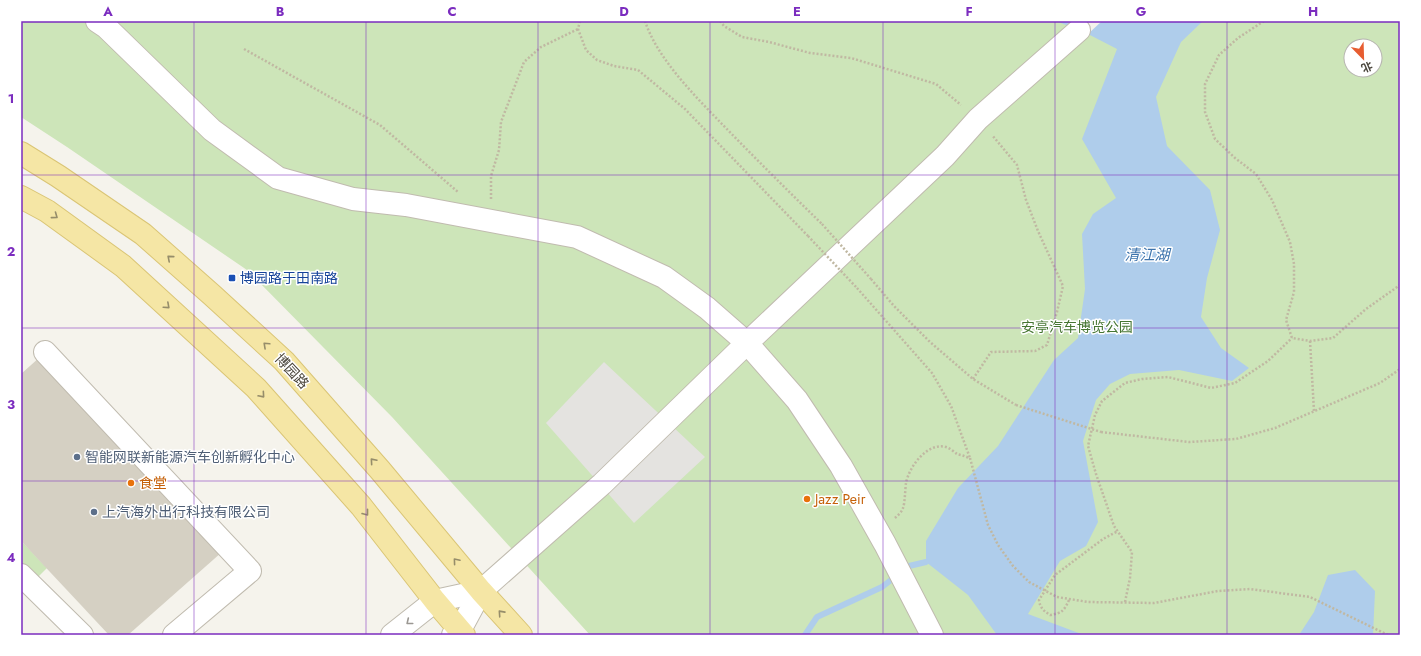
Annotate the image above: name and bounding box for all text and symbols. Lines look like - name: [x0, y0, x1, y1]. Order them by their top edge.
- text: A: [102, 2, 113, 21]
- text: B: [276, 2, 285, 21]
- text: C: [447, 2, 457, 21]
- text: D: [619, 2, 629, 21]
- text: E: [793, 2, 801, 21]
- text: F: [965, 2, 973, 21]
- text: G: [1136, 2, 1147, 21]
- text: H: [1308, 2, 1318, 21]
- north arrow: [1343, 38, 1383, 78]
- text: 北: [1359, 58, 1375, 77]
- text: 1: [8, 89, 14, 108]
- one-way arrow: [50, 211, 57, 218]
- text: 2: [7, 242, 15, 261]
- water label: 清江湖: [1124, 244, 1171, 266]
- one-way arrow: [167, 255, 174, 262]
- place label: 博园路于田南路: [240, 268, 338, 288]
- marker: 博园路于田南路: [227, 273, 237, 283]
- one-way arrow: [162, 301, 170, 308]
- park label: 安亭汽车博览公园: [1021, 317, 1133, 337]
- one-way arrow: [263, 342, 271, 349]
- street label: 博园路: [270, 349, 314, 393]
- one-way arrow: [257, 390, 264, 397]
- text: 3: [7, 395, 15, 414]
- place label: 智能网联新能源汽车创新孵化中心: [85, 447, 295, 467]
- marker: 智能网联新能源汽车创新孵化中心: [72, 452, 82, 462]
- one-way arrow: [370, 459, 377, 466]
- place label: 食堂: [139, 473, 167, 493]
- marker: 食堂: [126, 478, 136, 488]
- place label: Jazz Peir: [813, 489, 866, 509]
- marker: Jazz Peir: [802, 494, 812, 504]
- place label: 上汽海外出行科技有限公司: [102, 502, 270, 522]
- marker: 上汽海外出行科技有限公司: [89, 507, 99, 517]
- one-way arrow: [362, 509, 369, 516]
- text: 4: [6, 548, 16, 567]
- one-way arrow: [454, 558, 461, 566]
- one-way arrow: [498, 610, 506, 618]
- one-way arrow: [406, 617, 413, 624]

